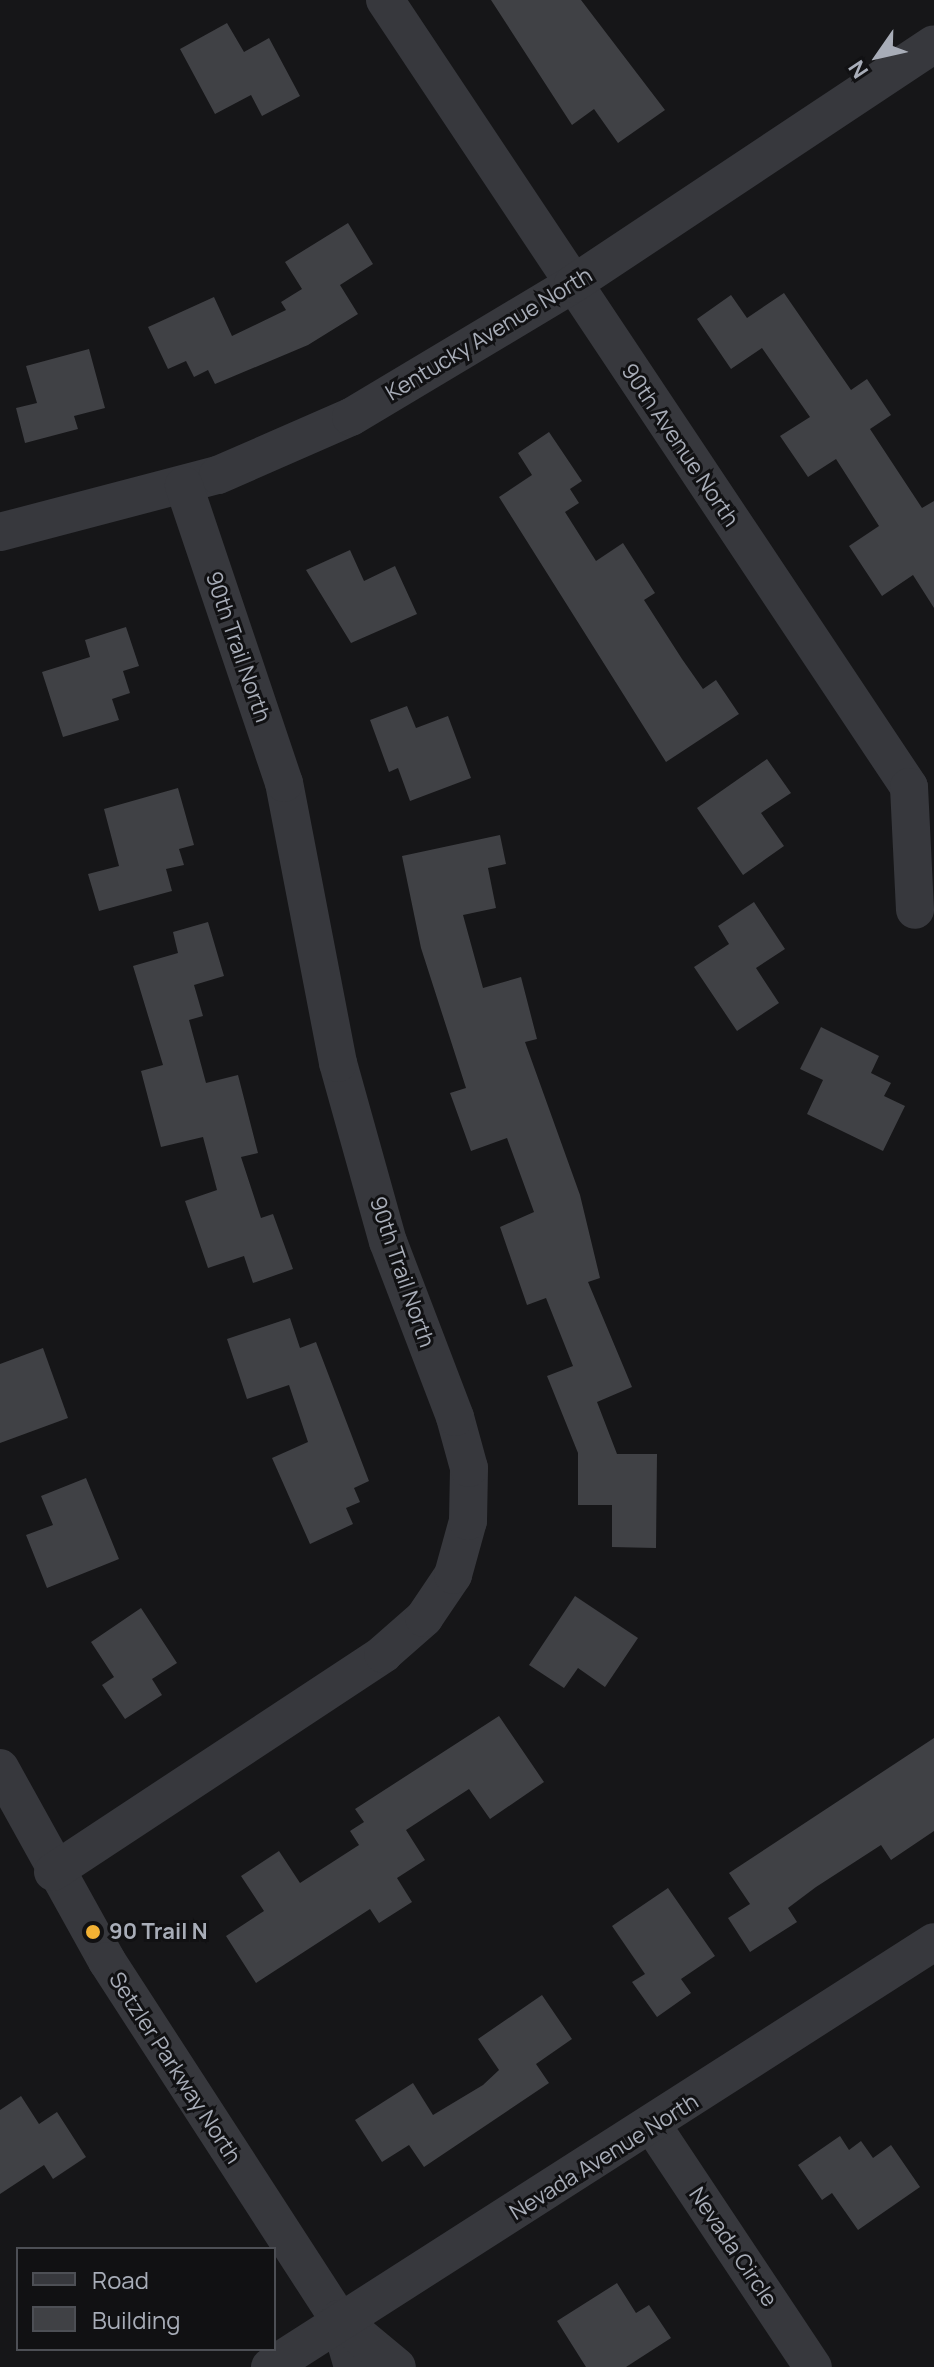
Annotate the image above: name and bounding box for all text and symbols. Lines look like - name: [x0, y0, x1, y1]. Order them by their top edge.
- north arrow: [838, 16, 918, 96]
- text: N: [841, 54, 875, 84]
- street label: Kentucky Avenue North: [381, 262, 597, 406]
- street label: 90th Avenue North: [616, 358, 744, 532]
- street label: 90th Trail North: [200, 568, 276, 726]
- street label: 90th Trail North: [364, 1193, 440, 1351]
- place label: 90 Trail N: [109, 1919, 208, 1945]
- marker: 90 Trail N: [84, 1923, 102, 1941]
- street label: Setzler Parkway North: [103, 1967, 247, 2169]
- street label: Nevada Avenue North: [505, 2088, 703, 2226]
- street label: Nevada Circle: [683, 2182, 783, 2312]
- legend: [16, 2247, 276, 2351]
- text: Road: [92, 2263, 149, 2296]
- text: Building: [92, 2303, 180, 2336]

